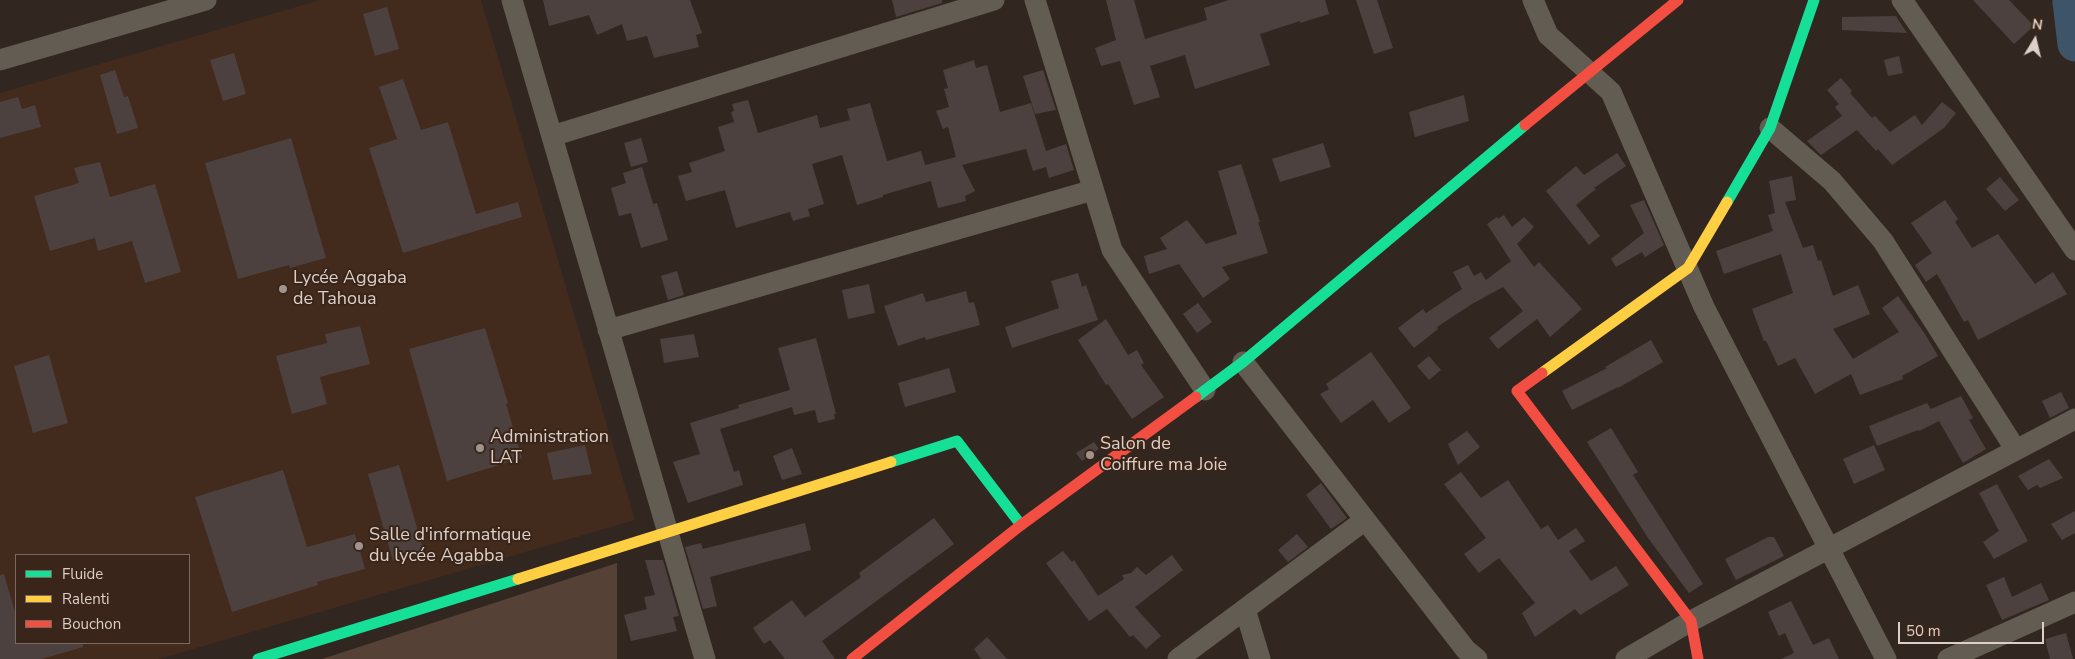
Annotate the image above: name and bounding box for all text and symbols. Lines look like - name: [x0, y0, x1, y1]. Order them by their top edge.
- text: N: [2031, 14, 2044, 35]
- north arrow: [2010, 15, 2060, 65]
- place label: Lycée Aggaba de Tahoua: [293, 268, 407, 310]
- marker: Lycée Aggaba de Tahoua: [277, 283, 289, 295]
- place label: Administration LAT: [490, 427, 609, 469]
- place label: Salon de Coiffure ma Joie: [1100, 434, 1227, 476]
- marker: Administration LAT: [474, 442, 486, 454]
- marker: Salon de Coiffure ma Joie: [1084, 449, 1096, 461]
- place label: Salle d'informatique du lycée Agabba: [369, 525, 531, 568]
- marker: Salle d'informatique du lycée Agabba: [353, 540, 365, 552]
- legend: [15, 554, 190, 644]
- text: Fluide: [62, 564, 103, 584]
- text: Ralenti: [62, 589, 110, 609]
- scale bar: [1900, 612, 2046, 644]
- text: Bouchon: [62, 614, 121, 634]
- text: 50 m: [1906, 621, 1941, 641]

